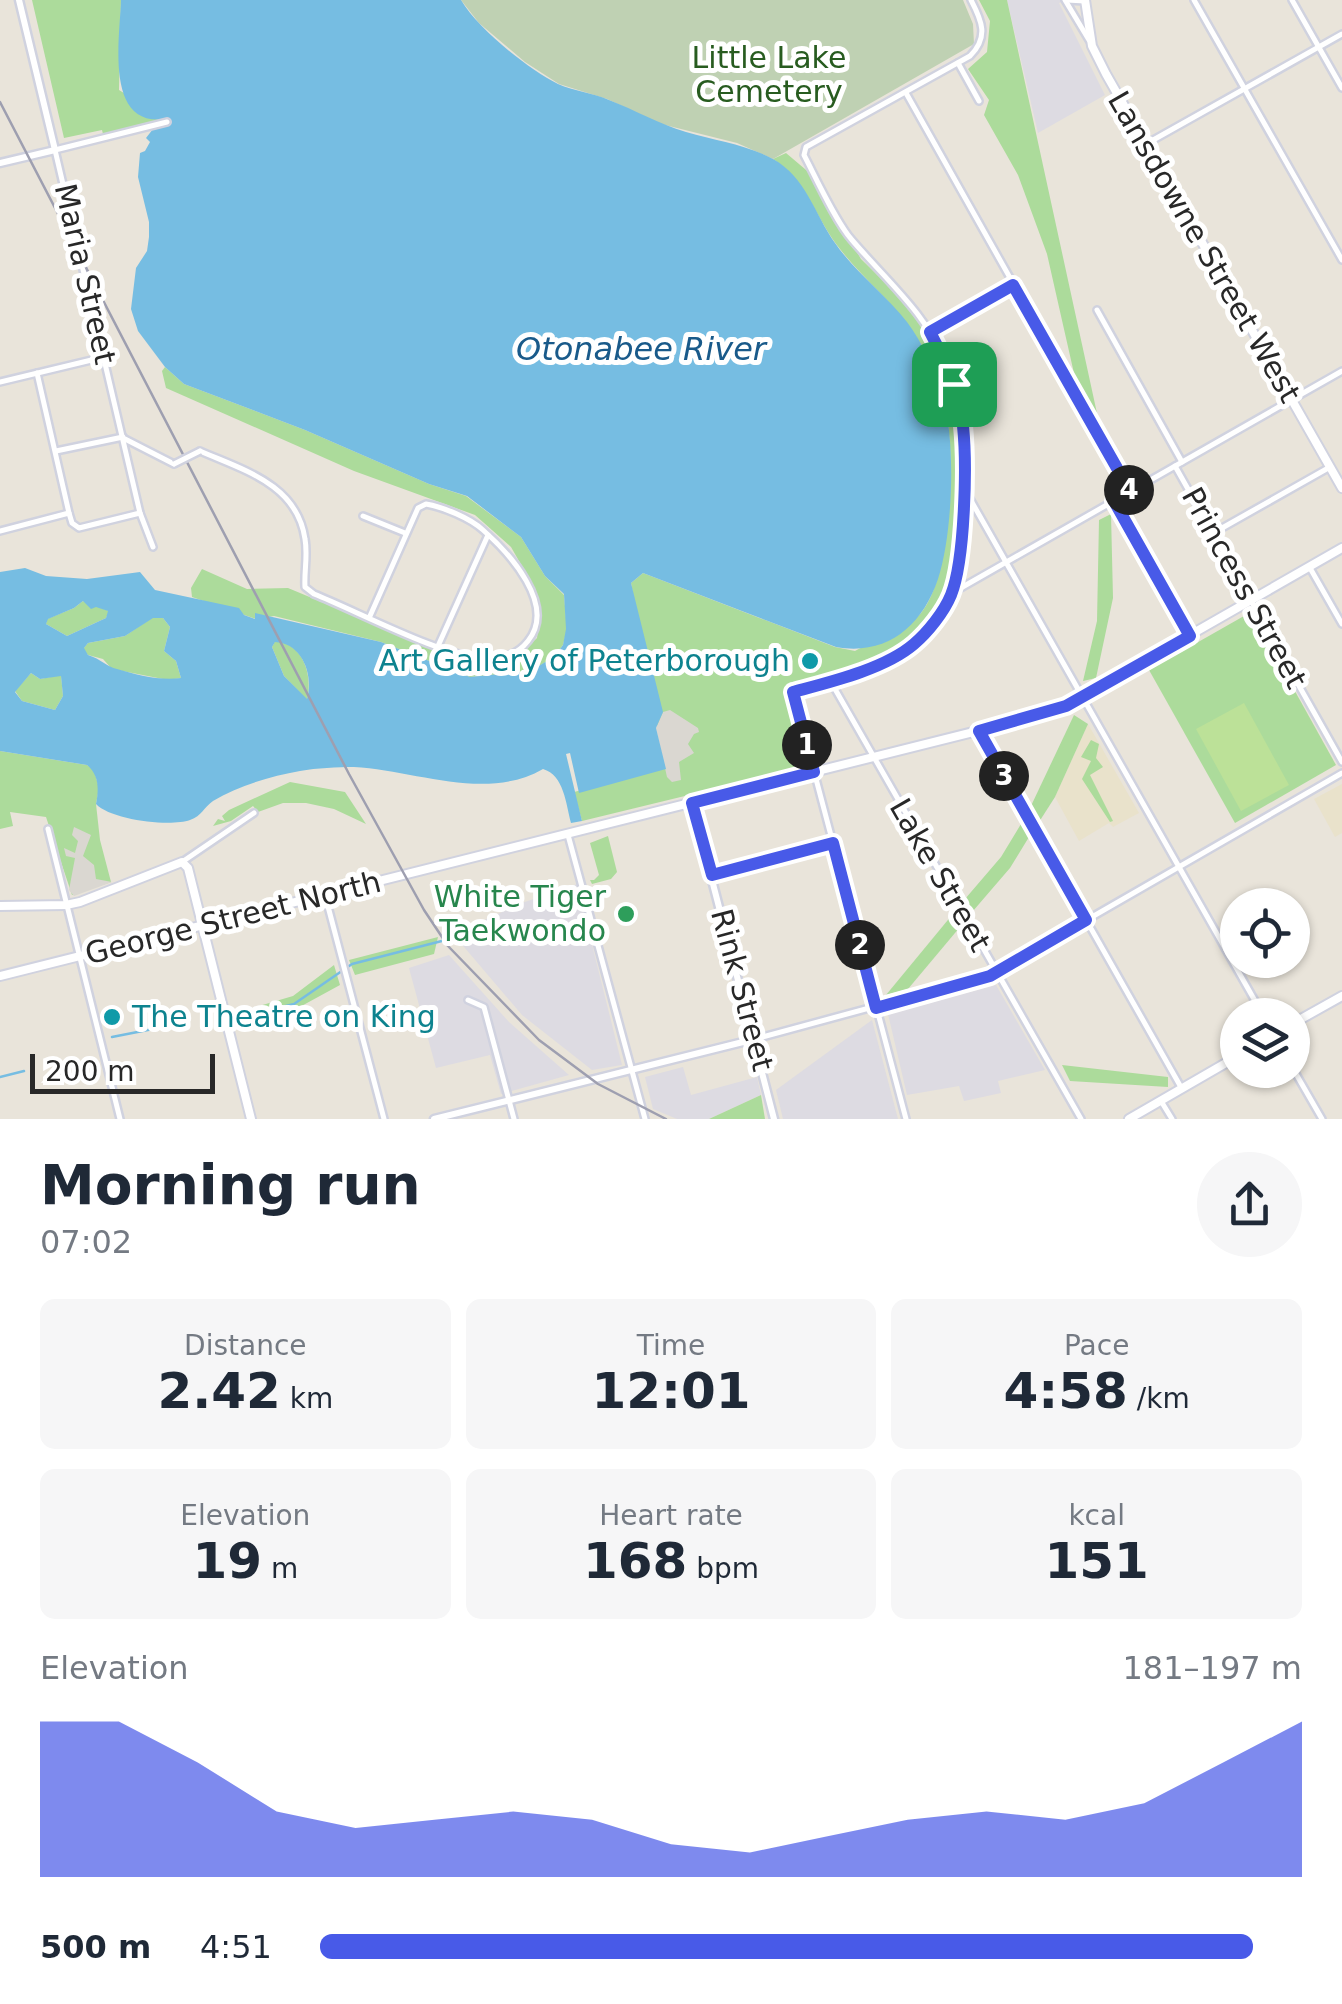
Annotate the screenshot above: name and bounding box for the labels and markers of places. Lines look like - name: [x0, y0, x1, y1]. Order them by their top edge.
- pin: [912, 342, 997, 427]
- pin: 4: [1104, 465, 1154, 515]
- place label: Art Gallery of Peterborough: [378, 643, 790, 678]
- marker: Art Gallery of Peterborough: [799, 650, 821, 672]
- pin: 1: [782, 720, 832, 770]
- pin: 3: [979, 751, 1029, 801]
- place label: White Tiger Taekwondo: [434, 879, 607, 948]
- marker: White Tiger Taekwondo: [615, 903, 637, 925]
- pin: 2: [835, 920, 885, 970]
- place label: The Theatre on King: [131, 999, 436, 1034]
- marker: The Theatre on King: [101, 1006, 123, 1028]

